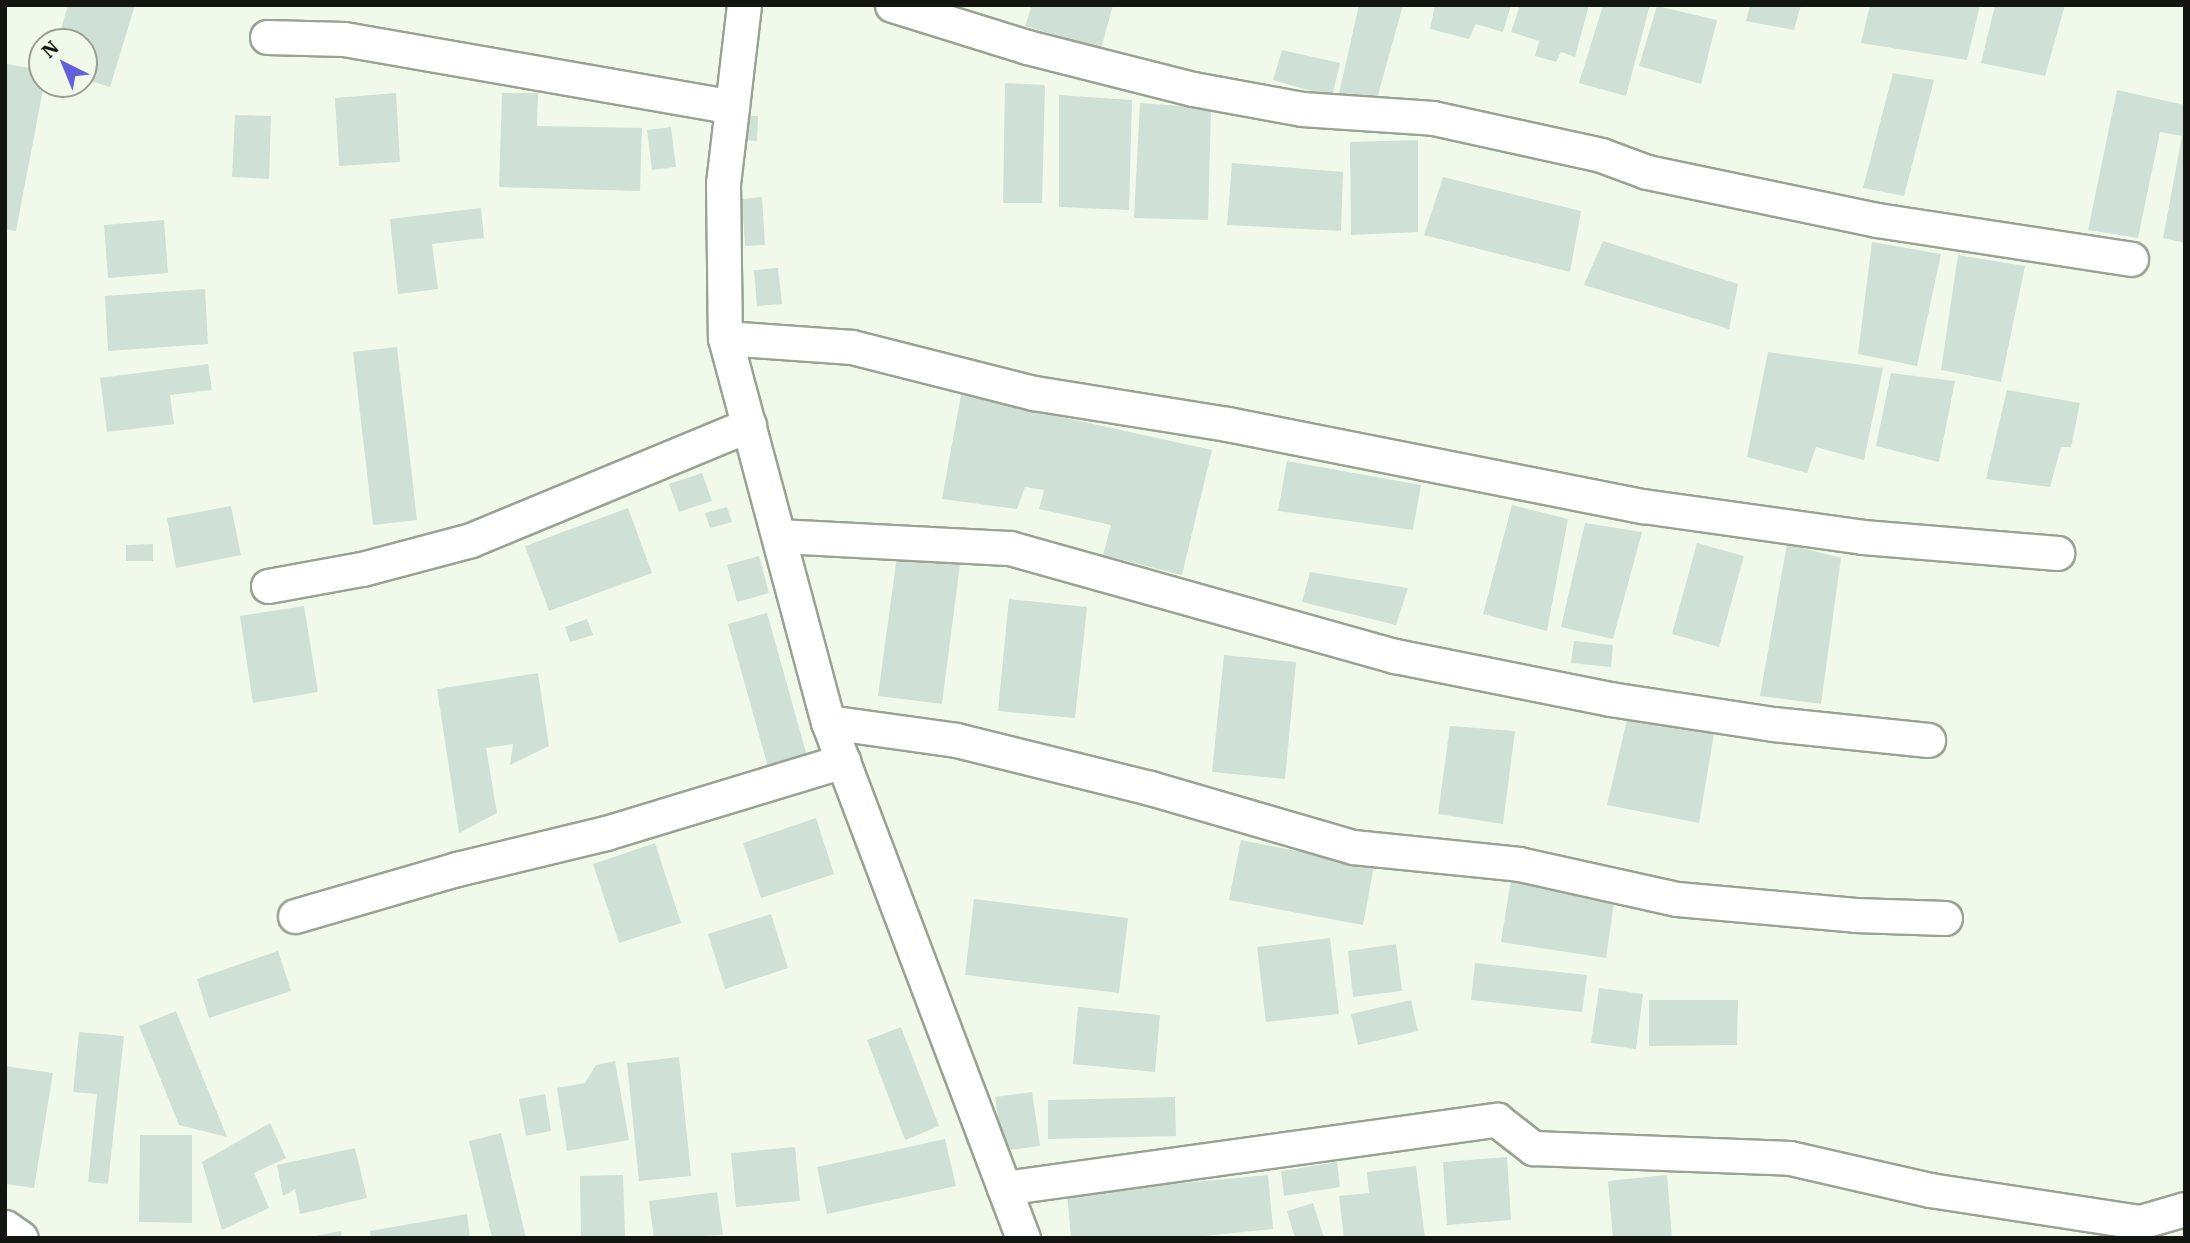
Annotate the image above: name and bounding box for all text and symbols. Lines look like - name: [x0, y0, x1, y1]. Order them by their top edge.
- north arrow: [28, 28, 98, 98]
- text: N: [36, 35, 64, 63]

